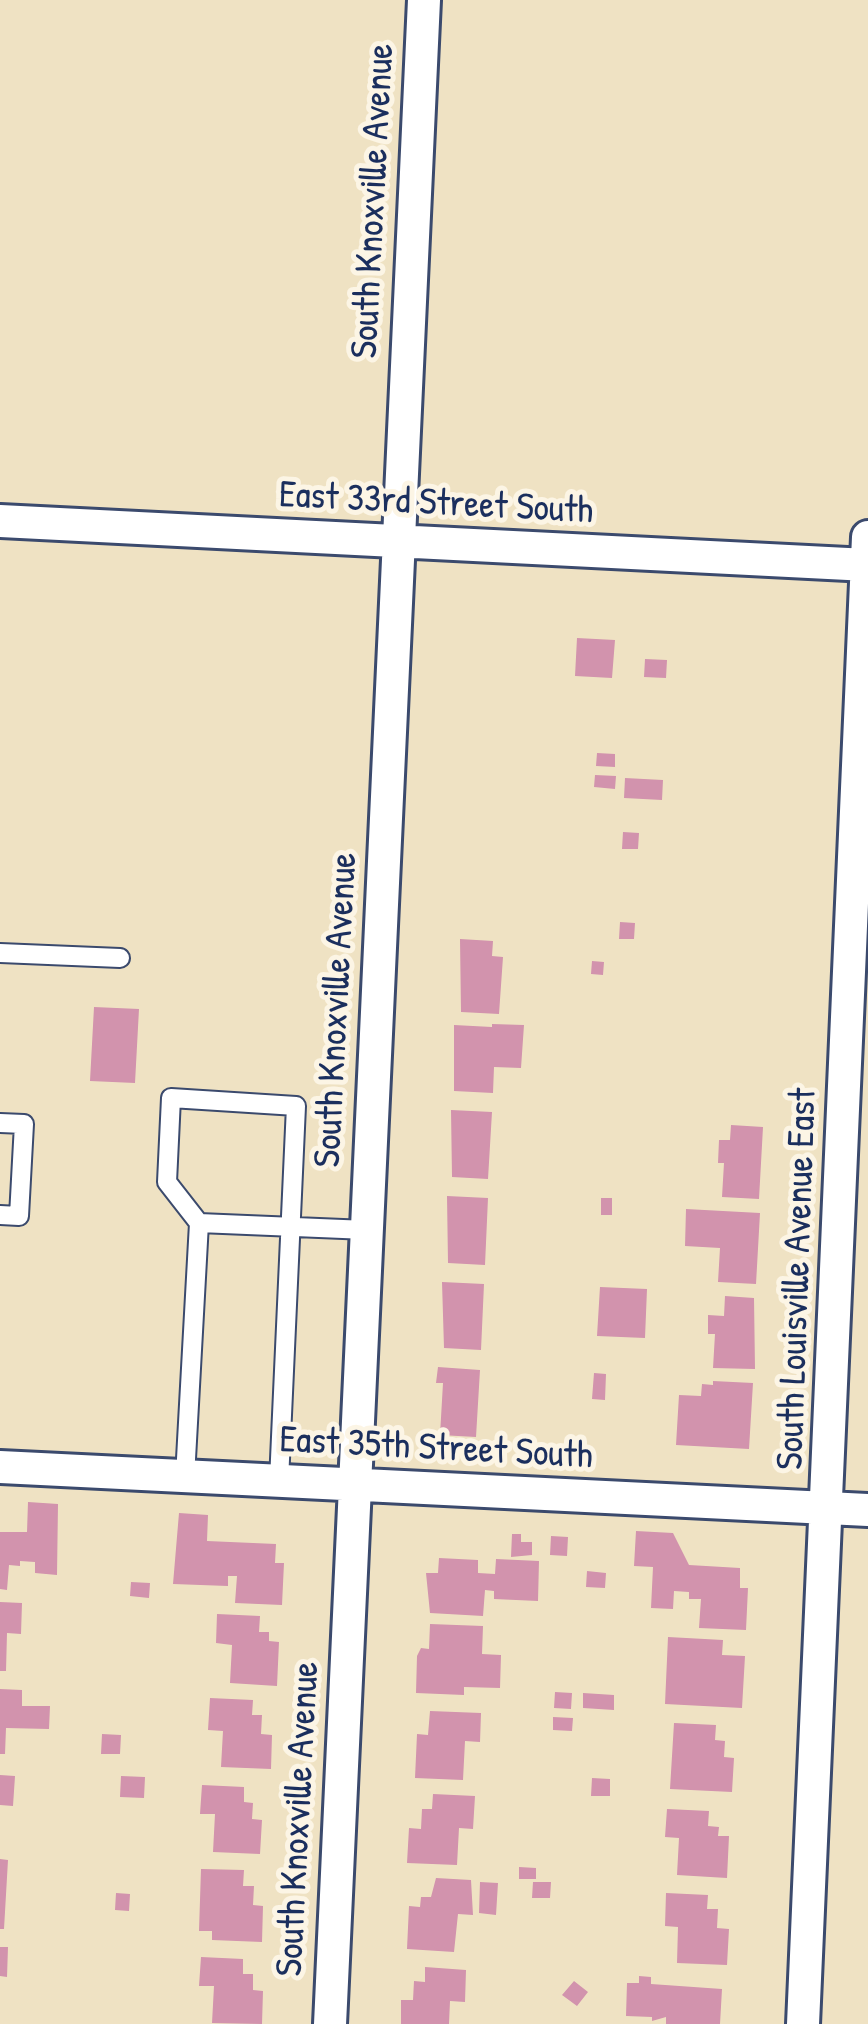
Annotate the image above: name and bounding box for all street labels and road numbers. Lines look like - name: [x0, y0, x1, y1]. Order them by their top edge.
- street label: South Knoxville Avenue: [343, 42, 405, 360]
- street label: East 33rd Street South: [278, 473, 594, 535]
- street label: South Knoxville Avenue: [306, 851, 368, 1169]
- street label: South Louisville Avenue East: [769, 1087, 827, 1471]
- street label: East 35th Street South: [278, 1418, 594, 1480]
- street label: South Knoxville Avenue: [268, 1660, 330, 1978]

